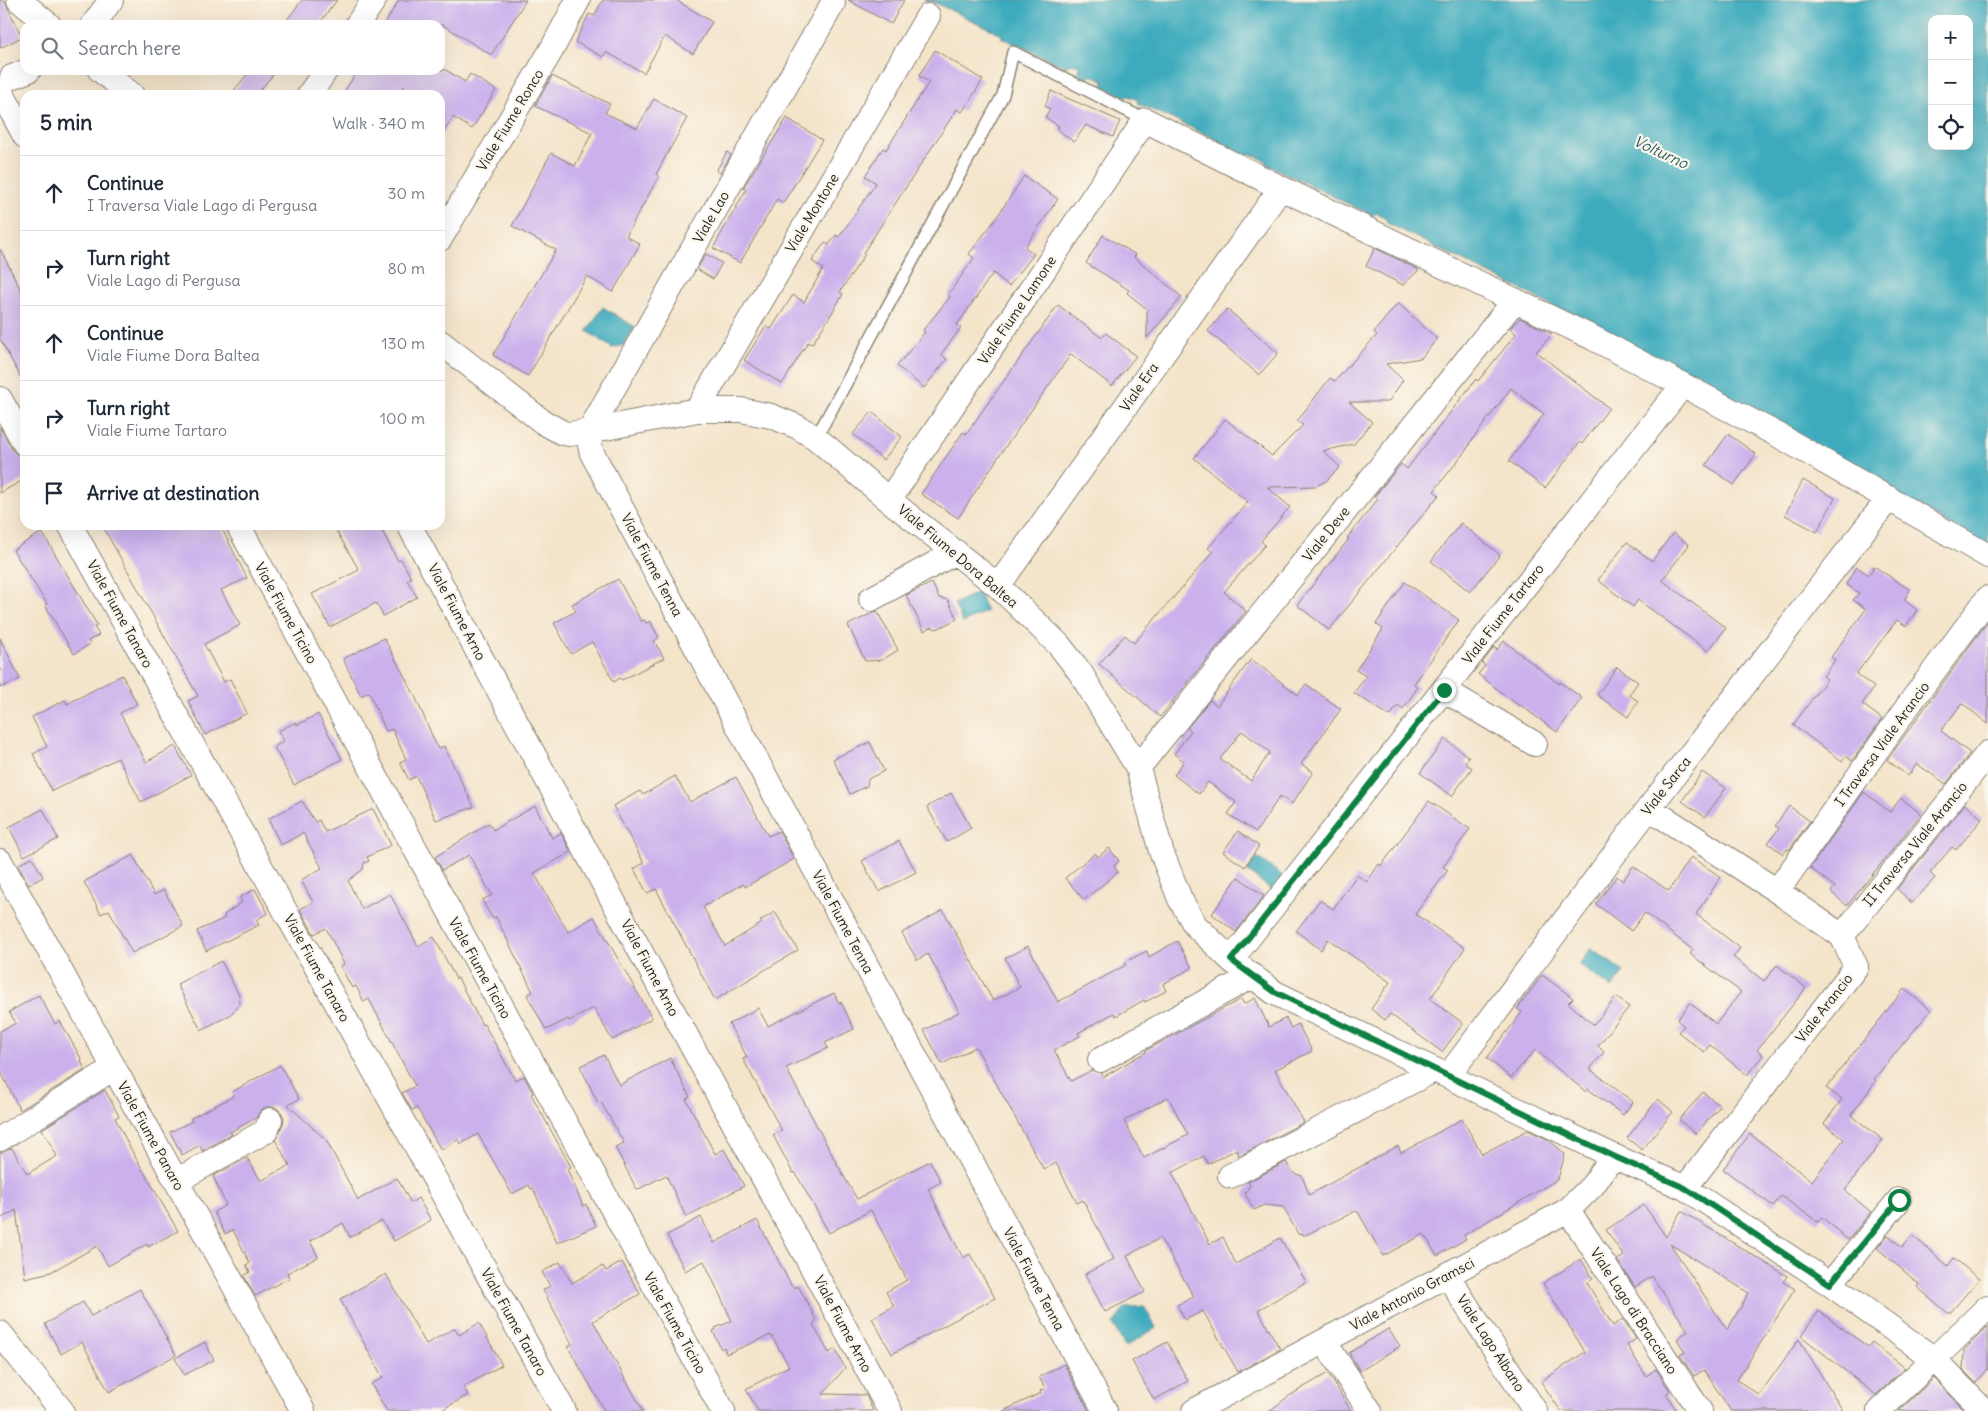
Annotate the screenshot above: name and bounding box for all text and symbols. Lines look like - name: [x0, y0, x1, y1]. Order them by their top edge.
- map controls: [1928, 15, 1973, 150]
- button: +: [1928, 15, 1973, 60]
- search box: [20, 20, 445, 75]
- icon: search: [38, 34, 66, 62]
- text: Search here: [78, 36, 181, 60]
- button: −: [1928, 60, 1973, 105]
- street label: Viale Fiume Ronco: [472, 66, 548, 174]
- button: locate: [1928, 105, 1973, 150]
- text: 5 min: [40, 109, 92, 136]
- text: Walk · 340 m: [332, 113, 425, 133]
- water label: Volturno: [1631, 131, 1693, 173]
- street label: Viale Montone: [781, 170, 843, 256]
- text: Continue: [87, 171, 164, 195]
- icon: ahead: [40, 179, 68, 207]
- text: 30 m: [388, 183, 425, 203]
- street label: Viale Lao: [689, 188, 733, 246]
- text: I Traversa Viale Lago di Pergusa: [87, 195, 317, 215]
- text: Turn right: [87, 246, 170, 270]
- street label: Viale Fiume Lamone: [974, 252, 1060, 368]
- icon: right: [40, 254, 68, 282]
- text: 80 m: [387, 258, 425, 278]
- text: Viale Lago di Pergusa: [87, 270, 241, 290]
- text: Continue: [87, 321, 164, 345]
- icon: ahead: [40, 329, 68, 357]
- text: 130 m: [381, 333, 425, 353]
- text: Viale Fiume Dora Baltea: [87, 345, 260, 365]
- street label: Viale Era: [1116, 359, 1162, 415]
- text: Turn right: [87, 396, 170, 420]
- icon: right: [40, 404, 68, 432]
- text: 100 m: [380, 408, 425, 428]
- text: Viale Fiume Tartaro: [87, 420, 227, 440]
- icon: arrive: [40, 479, 68, 507]
- text: Arrive at destination: [87, 481, 260, 505]
- street label: Viale Fiume Dora Baltea: [894, 500, 1022, 612]
- street label: Viale Deve: [1298, 503, 1354, 565]
- street label: Viale Fiume Tenna: [617, 510, 687, 620]
- street label: Viale Fiume Tanaro: [83, 557, 157, 671]
- street label: Viale Fiume Ticino: [251, 559, 321, 667]
- street label: Viale Fiume Tartaro: [1458, 560, 1548, 668]
- street label: Viale Fiume Arno: [424, 561, 490, 664]
- street label: I Traversa Viale Arancio: [1831, 678, 1933, 810]
- route end: [1433, 679, 1456, 702]
- street label: Viale Sarca: [1637, 753, 1695, 819]
- street label: II Traversa Viale Arancio: [1859, 778, 1971, 910]
- street label: Viale Fiume Tenna: [808, 867, 878, 977]
- street label: Viale Fiume Tanaro: [280, 911, 354, 1025]
- street label: Viale Fiume Ticino: [445, 914, 515, 1022]
- street label: Viale Fiume Arno: [617, 917, 683, 1020]
- street label: Viale Arancio: [1791, 970, 1857, 1046]
- street label: Viale Fiume Panaro: [114, 1078, 188, 1194]
- route start: [1888, 1189, 1911, 1212]
- street label: Viale Fiume Tenna: [999, 1224, 1069, 1334]
- street label: Viale Lago di Bracciano: [1586, 1244, 1682, 1378]
- street label: Viale Antonio Gramsci: [1347, 1254, 1477, 1334]
- street label: Viale Fiume Tanaro: [477, 1265, 551, 1379]
- street label: Viale Fiume Ticino: [640, 1269, 710, 1377]
- street label: Viale Fiume Arno: [810, 1273, 876, 1376]
- street label: Viale Lago Albano: [1453, 1291, 1529, 1395]

